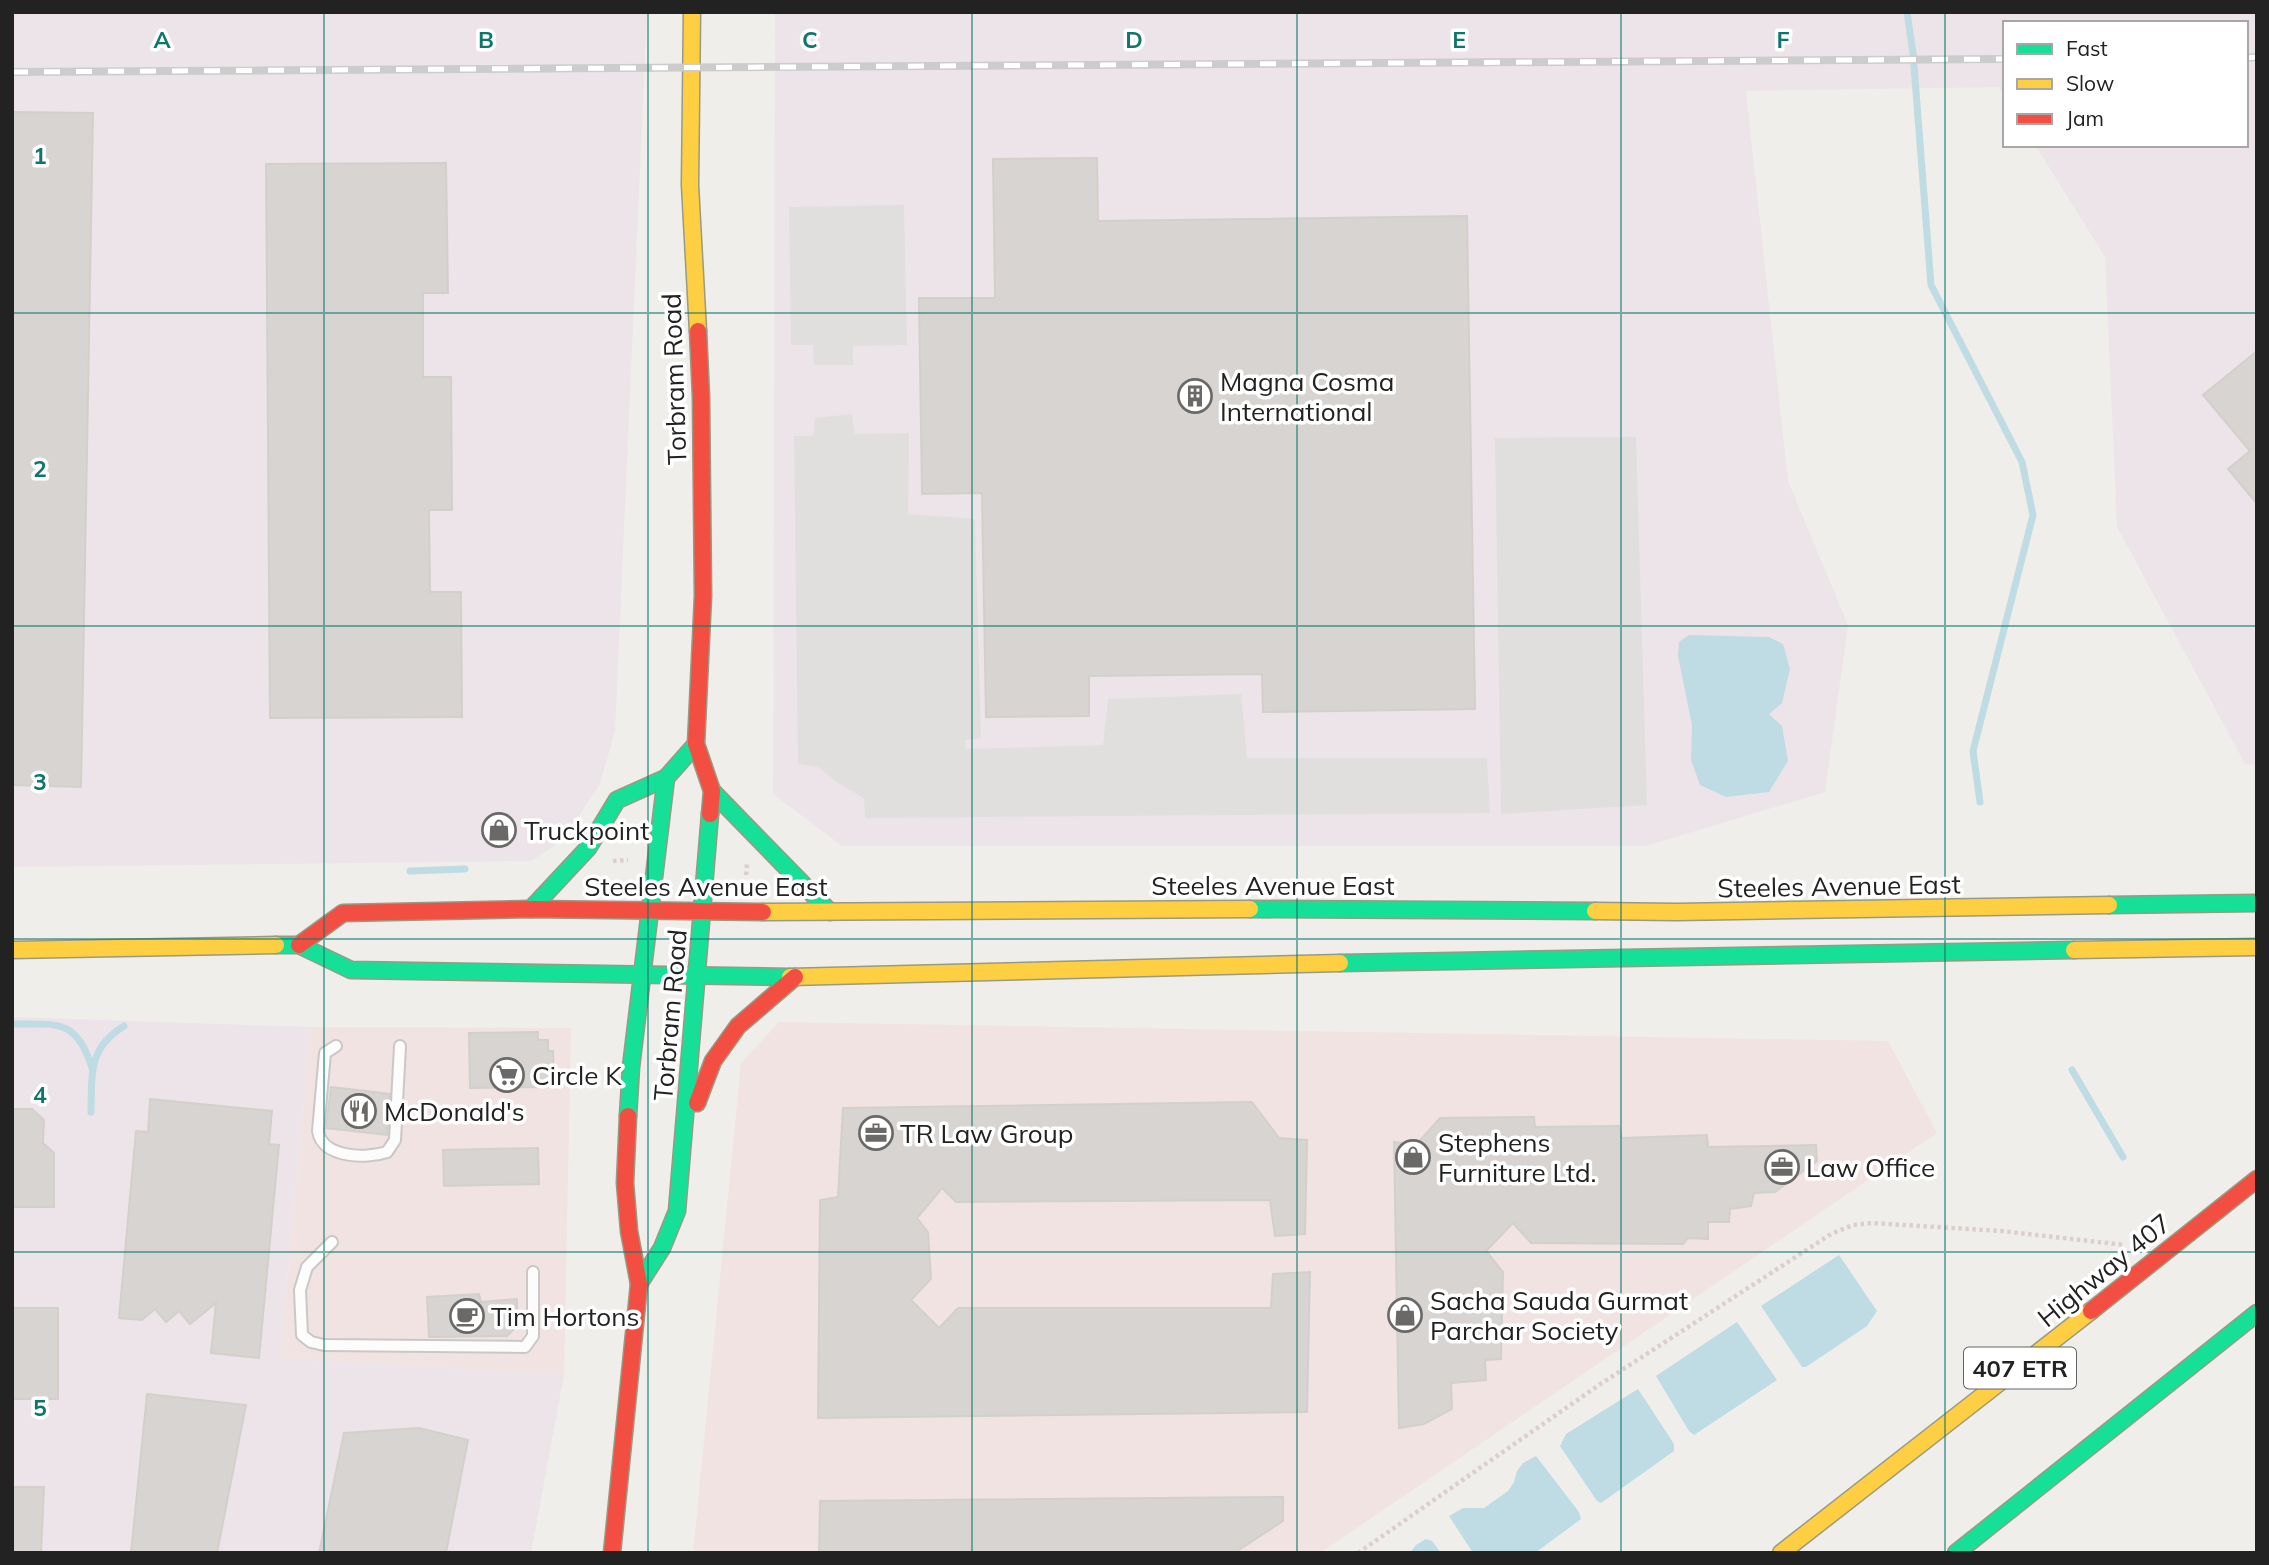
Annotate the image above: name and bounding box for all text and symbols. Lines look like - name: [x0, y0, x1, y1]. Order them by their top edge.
- legend: [2003, 21, 2248, 147]
- text: A: [153, 25, 171, 54]
- text: B: [478, 25, 494, 54]
- text: C: [802, 25, 818, 54]
- text: D: [1125, 25, 1143, 54]
- text: E: [1452, 25, 1466, 54]
- text: F: [1776, 25, 1790, 54]
- text: Fast: [2066, 35, 2108, 61]
- text: Slow: [2066, 70, 2114, 96]
- text: Jam: [2066, 105, 2104, 131]
- text: 1: [33, 141, 47, 170]
- street label: Torbram Road: [655, 293, 693, 465]
- place label: Magna Cosma International: [1220, 365, 1394, 428]
- building icon: Magna Cosma International: [1176, 377, 1214, 415]
- text: 2: [33, 454, 47, 483]
- text: 3: [33, 767, 47, 796]
- shop icon: Truckpoint: [480, 811, 518, 849]
- place label: Truckpoint: [524, 814, 649, 847]
- street label: Steeles Avenue East: [1717, 867, 1961, 905]
- street label: Steeles Avenue East: [1151, 869, 1395, 902]
- street label: Steeles Avenue East: [584, 870, 828, 903]
- street label: Torbram Road: [646, 928, 694, 1102]
- supermarket icon: Circle K: [488, 1056, 526, 1094]
- place label: Circle K: [532, 1059, 622, 1092]
- text: 4: [33, 1080, 47, 1109]
- restaurant icon: McDonald's: [340, 1092, 378, 1130]
- place label: McDonald's: [384, 1095, 525, 1128]
- office icon: TR Law Group: [857, 1114, 895, 1152]
- place label: TR Law Group: [900, 1117, 1073, 1150]
- place label: Stephens Furniture Ltd.: [1438, 1126, 1597, 1189]
- shop icon: Stephens Furniture Ltd.: [1394, 1138, 1432, 1176]
- office icon: Law Office: [1763, 1148, 1801, 1186]
- place label: Law Office: [1806, 1151, 1935, 1184]
- street label: Highway 407: [2031, 1206, 2177, 1334]
- place label: Sacha Sauda Gurmat Parchar Society: [1430, 1284, 1688, 1347]
- shop icon: Sacha Sauda Gurmat Parchar Society: [1386, 1296, 1424, 1334]
- cafe icon: Tim Hortons: [448, 1297, 486, 1335]
- place label: Tim Hortons: [491, 1300, 639, 1333]
- road number: 407 ETR: [1964, 1348, 2076, 1388]
- text: 5: [33, 1393, 47, 1422]

